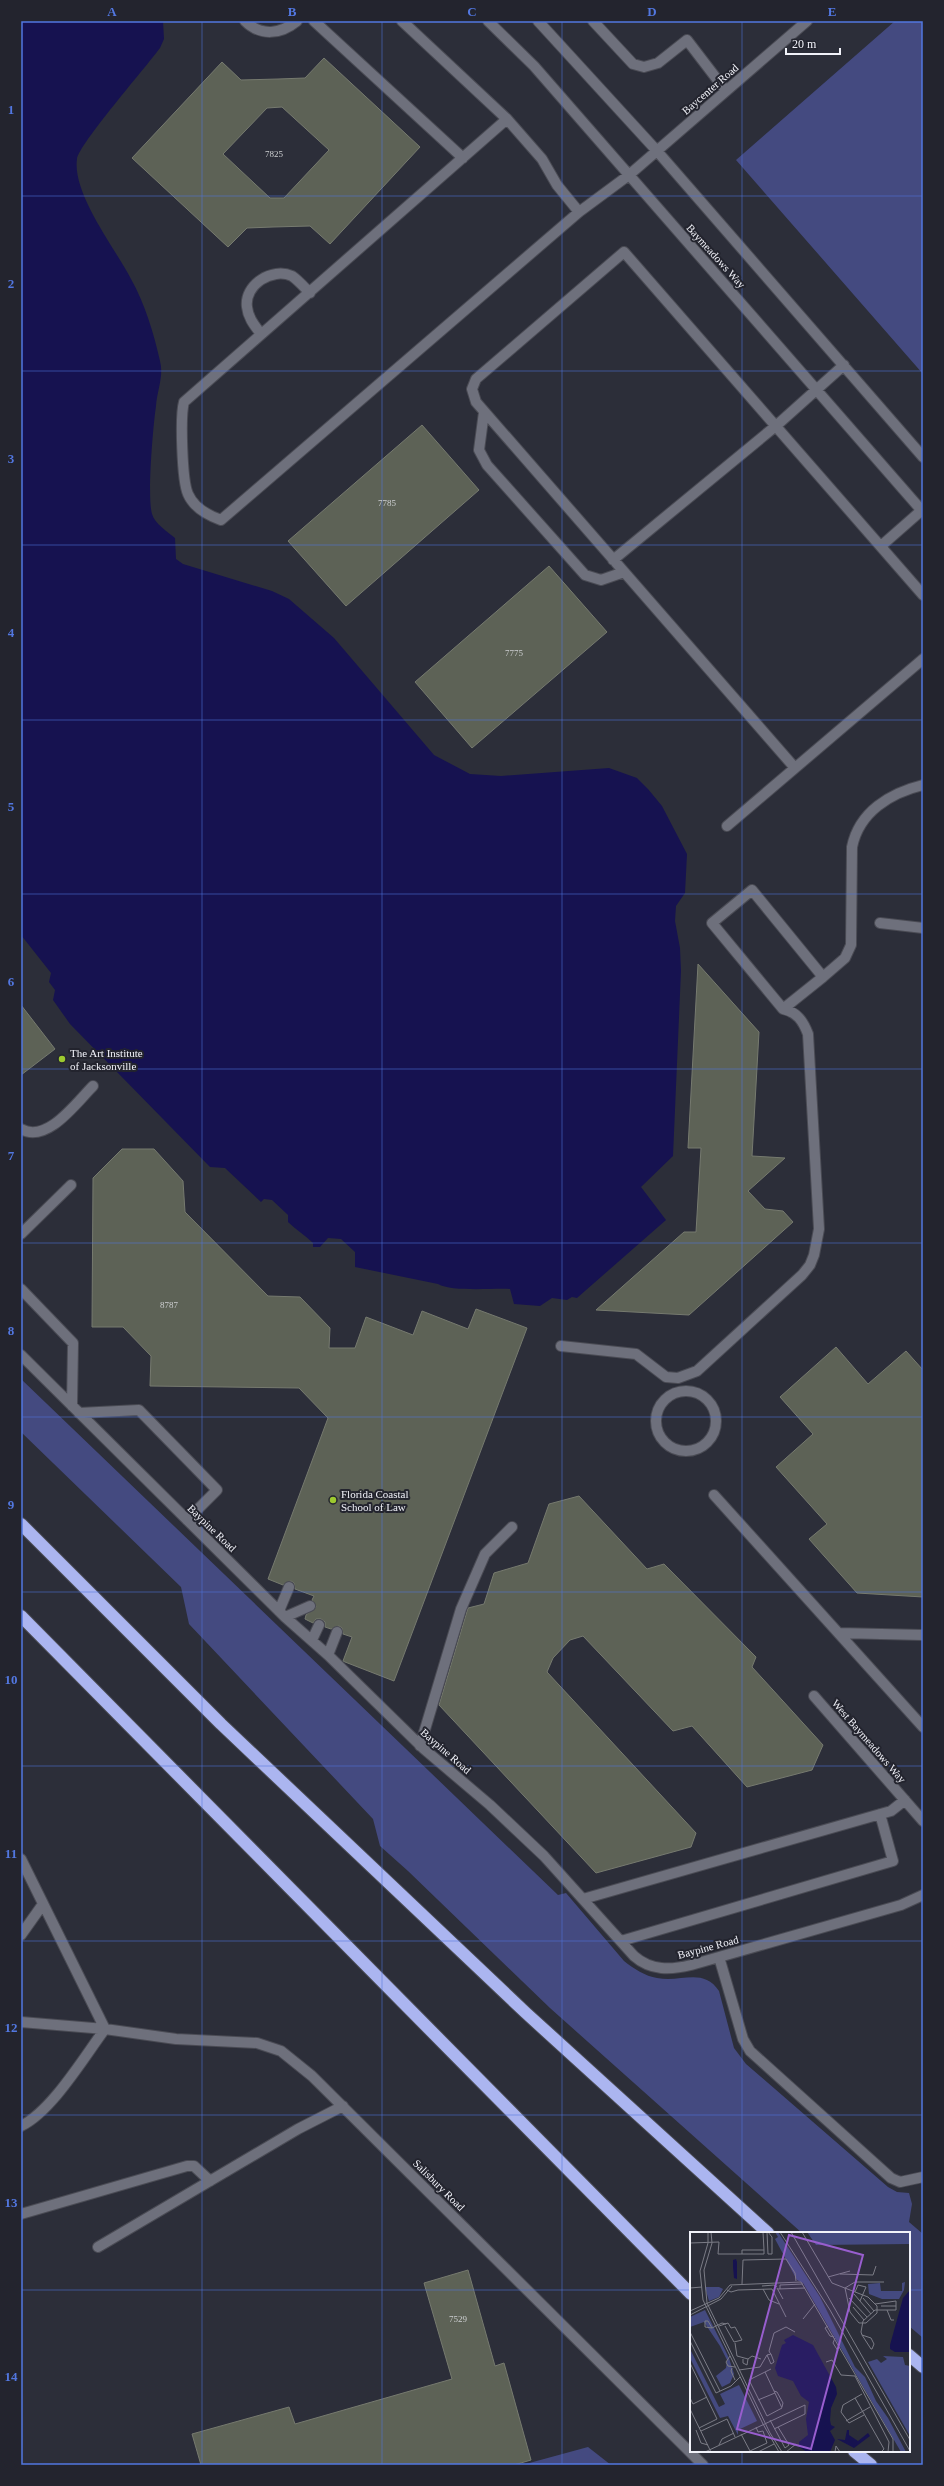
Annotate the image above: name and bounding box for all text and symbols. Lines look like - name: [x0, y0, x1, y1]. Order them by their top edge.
- text: A: [107, 4, 117, 19]
- text: B: [288, 4, 297, 19]
- text: C: [467, 4, 477, 19]
- text: D: [647, 4, 657, 19]
- text: E: [828, 4, 836, 19]
- scale bar: [786, 30, 840, 56]
- text: 20 m: [792, 37, 817, 51]
- street label: Baycenter Road: [679, 61, 741, 117]
- text: 1: [8, 102, 14, 117]
- house number: 7825: [265, 149, 284, 159]
- street label: Baymeadows Way: [684, 222, 748, 291]
- text: 2: [8, 276, 14, 291]
- text: 3: [8, 451, 15, 466]
- house number: 7785: [378, 498, 397, 508]
- text: 4: [8, 625, 15, 640]
- house number: 7775: [505, 648, 524, 658]
- text: 5: [8, 799, 15, 814]
- text: 6: [8, 974, 15, 989]
- place label: The Art Institute of Jacksonville: [70, 1047, 143, 1072]
- marker: The Art Institute of Jacksonville: [57, 1054, 67, 1064]
- text: 7: [8, 1148, 15, 1163]
- house number: 8787: [160, 1300, 179, 1310]
- text: 8: [8, 1323, 15, 1338]
- place label: Florida Coastal School of Law: [341, 1488, 409, 1513]
- marker: Florida Coastal School of Law: [328, 1495, 338, 1505]
- text: 9: [8, 1497, 15, 1512]
- street label: Baypine Road: [185, 1502, 239, 1554]
- text: 10: [5, 1672, 18, 1687]
- street label: West Baymeadows Way: [830, 1697, 909, 1785]
- street label: Baypine Road: [418, 1726, 474, 1776]
- text: 11: [5, 1846, 17, 1861]
- street label: Baypine Road: [676, 1933, 740, 1961]
- text: 12: [5, 2020, 18, 2035]
- street label: Salisbury Road: [411, 2157, 467, 2213]
- text: 13: [5, 2195, 18, 2210]
- inset map: [690, 2232, 910, 2452]
- house number: 7529: [449, 2314, 468, 2324]
- text: 14: [5, 2369, 18, 2384]

